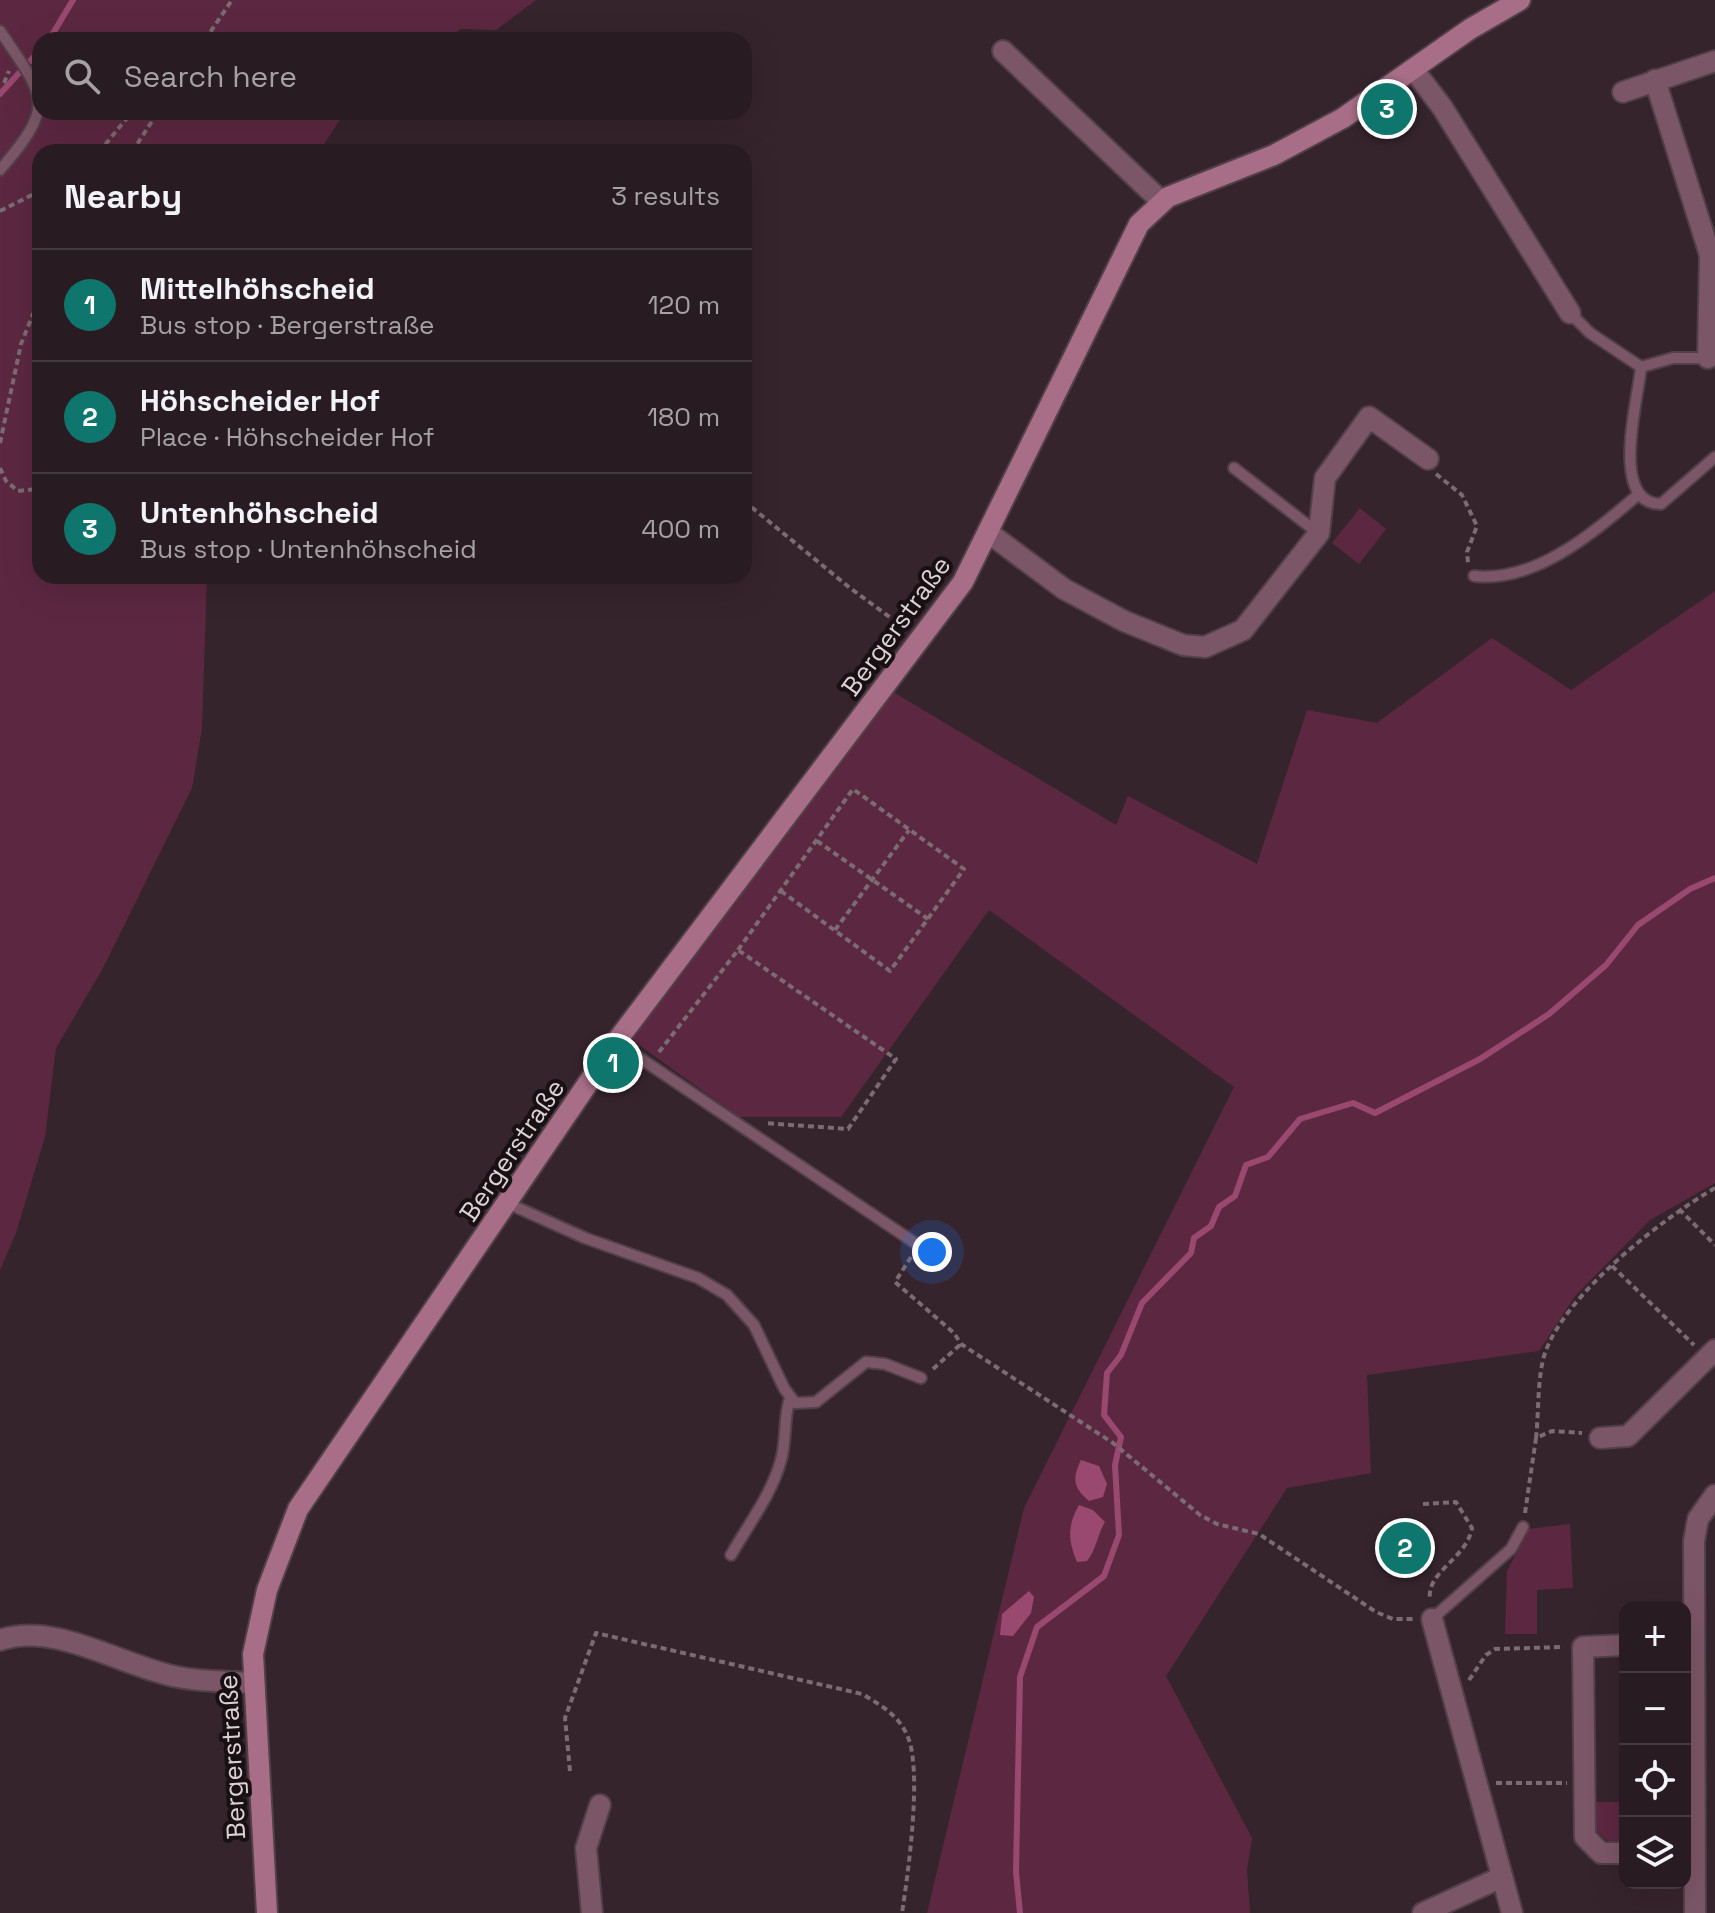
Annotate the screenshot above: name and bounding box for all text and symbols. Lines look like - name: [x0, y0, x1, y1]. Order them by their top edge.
- search box: [32, 32, 752, 120]
- icon: search: [60, 54, 104, 98]
- text: Search here: [124, 57, 297, 96]
- pin: 3: [1361, 79, 1413, 139]
- text: Nearby: [64, 175, 182, 218]
- text: 3 results: [611, 179, 720, 213]
- text: Mittelhöhscheid: [140, 269, 375, 308]
- text: 1: [84, 288, 96, 322]
- text: 120 m: [648, 288, 720, 322]
- text: Bus stop · Bergerstraße: [140, 308, 434, 342]
- text: Höhscheider Hof: [140, 381, 380, 420]
- text: 2: [82, 400, 98, 434]
- text: 180 m: [647, 400, 720, 434]
- text: Place · Höhscheider Hof: [140, 420, 435, 454]
- text: Untenhöhscheid: [140, 493, 379, 532]
- text: 3: [82, 512, 98, 546]
- text: 400 m: [641, 512, 720, 546]
- text: Bus stop · Untenhöhscheid: [140, 532, 477, 566]
- street label: Bergerstraße: [834, 549, 958, 703]
- pin: 1: [587, 1033, 639, 1093]
- street label: Bergerstraße: [452, 1072, 572, 1228]
- your location: [912, 1232, 952, 1272]
- pin: 2: [1379, 1518, 1431, 1578]
- map controls: [1619, 1601, 1691, 1889]
- button: +: [1619, 1601, 1691, 1673]
- button: −: [1619, 1673, 1691, 1745]
- street label: Bergerstraße: [211, 1674, 253, 1840]
- button: locate: [1619, 1745, 1691, 1817]
- button: layers: [1619, 1817, 1691, 1889]

